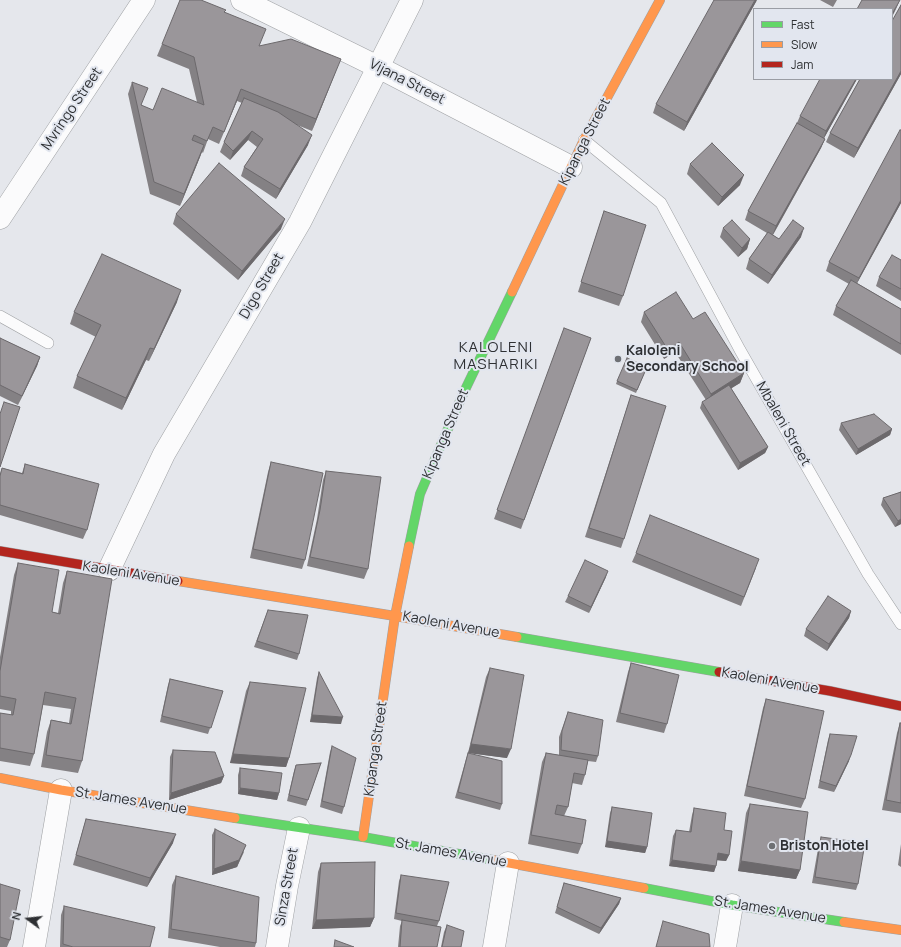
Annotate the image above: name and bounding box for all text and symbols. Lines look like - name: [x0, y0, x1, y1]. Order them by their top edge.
- legend: [753, 8, 893, 80]
- text: Fast: [791, 16, 815, 33]
- text: Slow: [791, 36, 817, 53]
- street label: Vijana Street: [366, 56, 448, 108]
- text: Jam: [791, 56, 813, 73]
- street label: Mvringo Street: [38, 65, 106, 153]
- street label: Kipanga Street: [556, 95, 614, 189]
- street label: Digo Street: [236, 250, 288, 322]
- district label: KALOLENI MASHARIKI: [453, 339, 539, 374]
- place label: Kaloleni Secondary School: [626, 343, 749, 376]
- marker: Kaloleni Secondary School: [613, 354, 623, 364]
- street label: Mbaleni Street: [752, 379, 814, 469]
- street label: Kipanga Street: [420, 387, 472, 481]
- street label: Kaoleni Avenue: [81, 558, 181, 590]
- street label: Kaoleni Avenue: [401, 608, 501, 642]
- street label: Kaoleni Avenue: [720, 664, 820, 698]
- street label: Kipanga Street: [361, 700, 391, 798]
- street label: St. James Avenue: [74, 784, 188, 818]
- street label: St. James Avenue: [394, 835, 508, 871]
- place label: Briston Hotel: [780, 838, 869, 854]
- marker: Briston Hotel: [767, 841, 777, 851]
- street label: Sinza Street: [272, 847, 302, 927]
- street label: St. James Avenue: [713, 893, 827, 927]
- north arrow: [8, 899, 48, 939]
- text: N: [8, 910, 24, 922]

